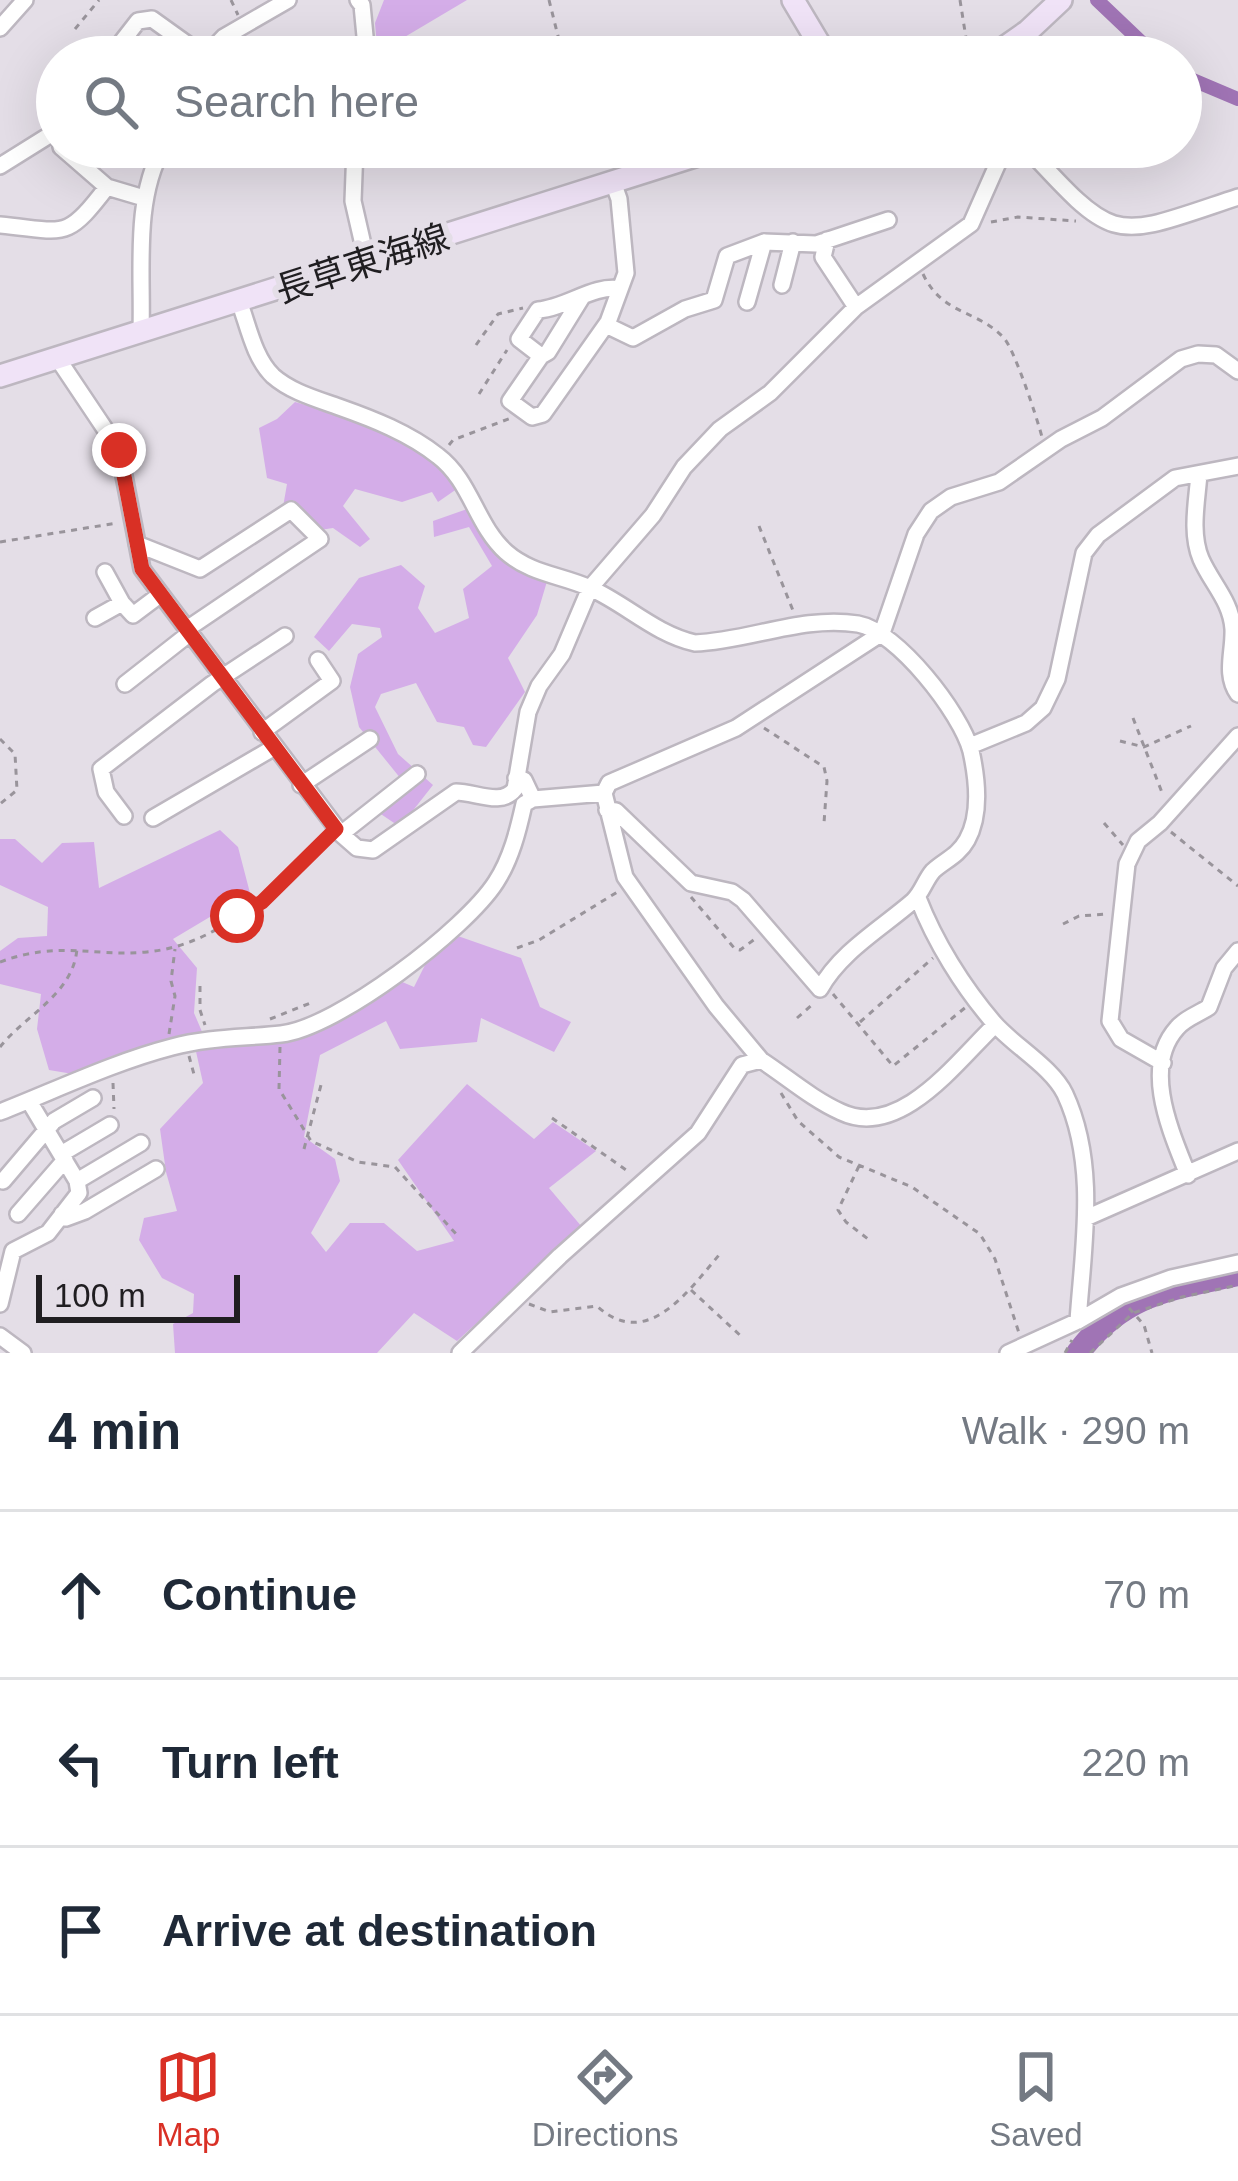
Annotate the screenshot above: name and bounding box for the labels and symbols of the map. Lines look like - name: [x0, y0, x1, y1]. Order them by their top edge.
- street label: 長草東海線: [270, 216, 454, 311]
- route end: [92, 423, 146, 477]
- route start: [210, 889, 264, 943]
- scale bar: [36, 1269, 240, 1322]

